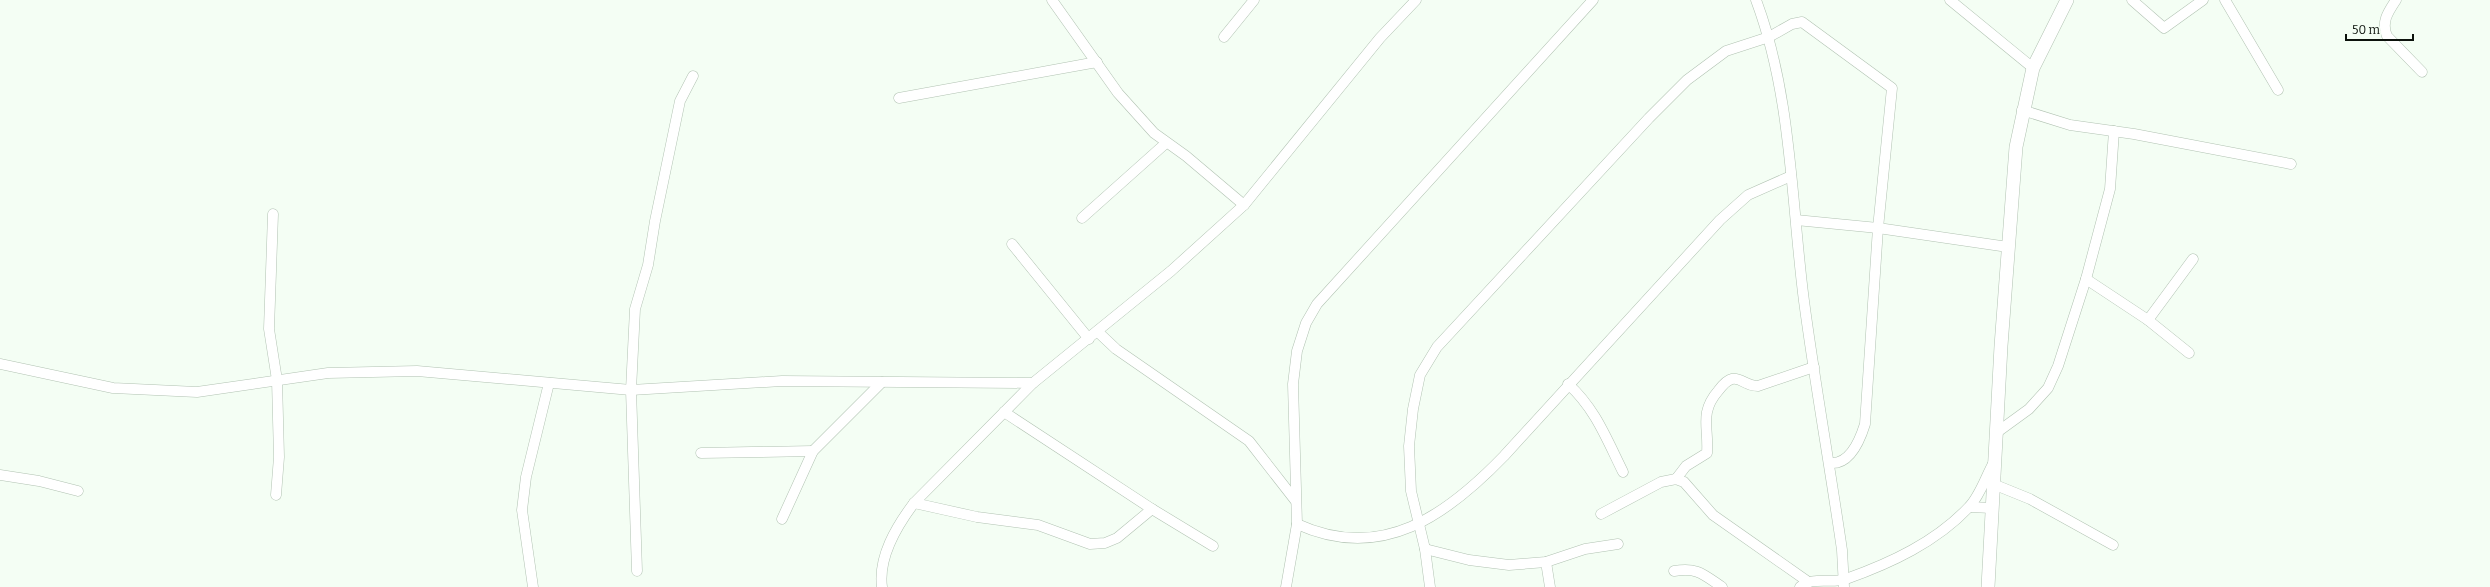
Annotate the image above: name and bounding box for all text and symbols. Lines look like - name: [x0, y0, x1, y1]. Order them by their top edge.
- scale bar: [2346, 16, 2413, 42]
- text: 50 m: [2352, 23, 2381, 37]

